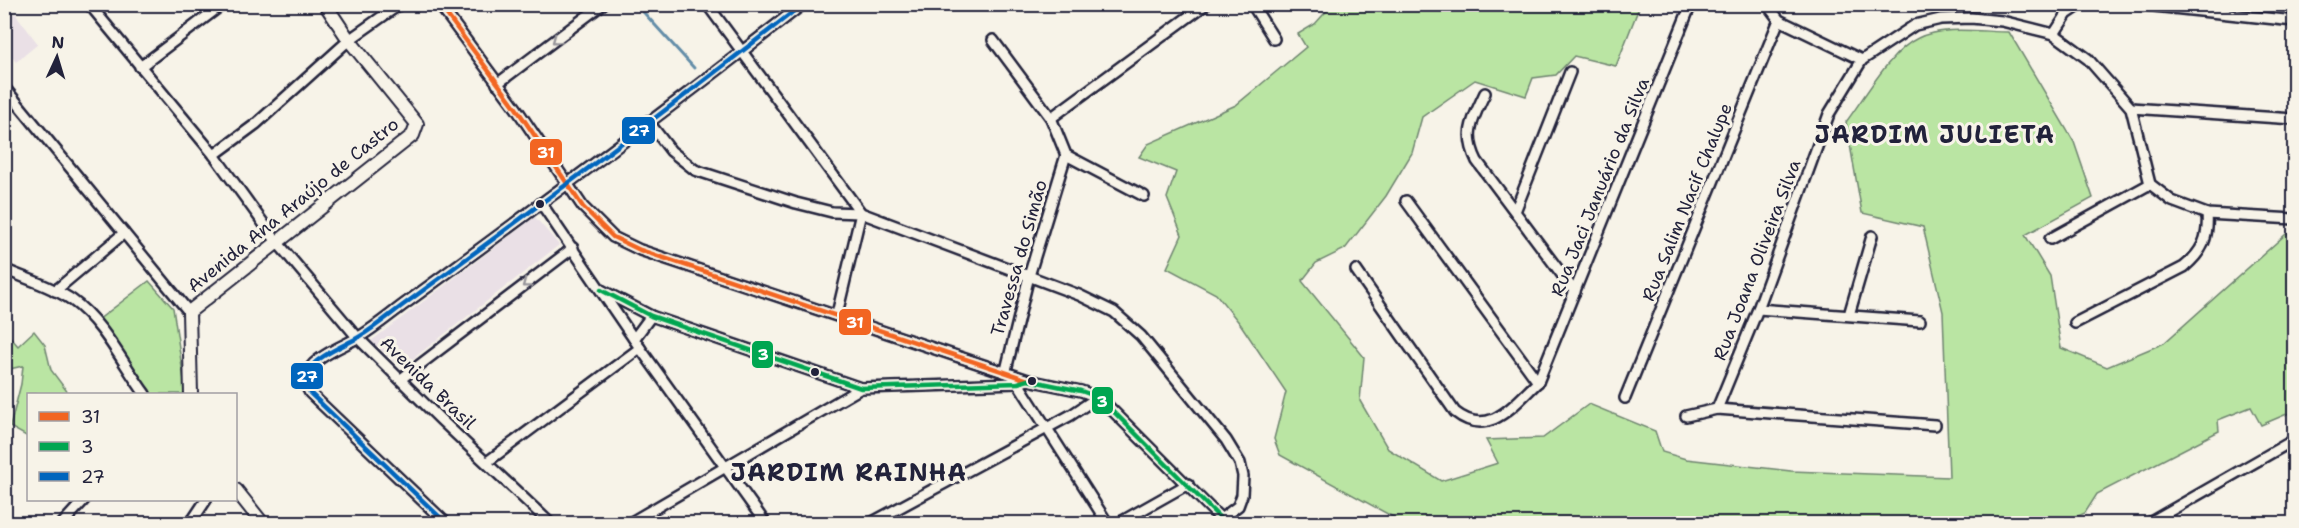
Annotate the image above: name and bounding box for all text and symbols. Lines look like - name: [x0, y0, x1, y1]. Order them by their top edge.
- north arrow: [27, 27, 87, 87]
- text: N: [51, 32, 65, 53]
- one-way arrow: [552, 32, 563, 43]
- street label: Rua Jaci Januário da Silva: [1545, 74, 1655, 300]
- street label: Rua Salim Nacif Chalupe: [1636, 99, 1738, 305]
- street label: Avenida Ana Araújo de Castro: [182, 112, 404, 298]
- line badge: 27: [621, 116, 656, 145]
- district label: JARDIM JULIETA: [1815, 119, 2055, 151]
- text: 27: [628, 120, 650, 141]
- line badge: 31: [529, 138, 563, 166]
- text: 31: [537, 142, 555, 163]
- street label: Rua Joana Oliveira Silva: [1708, 156, 1806, 364]
- street label: Travessa do Simão: [985, 177, 1053, 339]
- unlabelled marker: [534, 198, 546, 210]
- one-way arrow: [522, 276, 533, 287]
- line badge: 31: [838, 308, 872, 336]
- text: 31: [846, 312, 864, 333]
- street label: Avenida Brasil: [375, 331, 482, 435]
- line badge: 3: [751, 340, 774, 369]
- text: 3: [757, 344, 769, 365]
- line badge: 27: [290, 362, 324, 390]
- text: 27: [296, 366, 318, 387]
- unlabelled marker: [809, 366, 821, 378]
- unlabelled marker: [1026, 375, 1038, 387]
- line badge: 3: [1091, 386, 1114, 415]
- text: 3: [1096, 391, 1108, 412]
- legend: [27, 393, 237, 501]
- text: 31: [81, 405, 100, 429]
- text: 3: [81, 435, 94, 459]
- district label: JARDIM RAINHA: [731, 457, 967, 489]
- text: 27: [81, 465, 105, 489]

